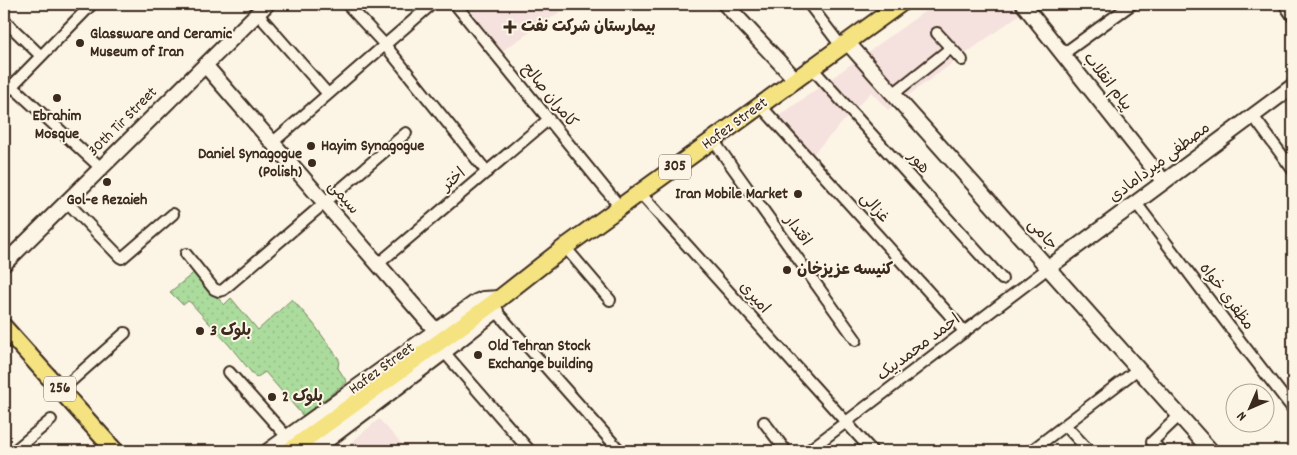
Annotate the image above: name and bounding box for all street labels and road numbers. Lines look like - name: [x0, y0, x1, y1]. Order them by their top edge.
- street label: پیام انقلاب: [1077, 48, 1137, 116]
- street label: کامران صالح: [516, 59, 582, 133]
- street label: 30th Tir Street: [83, 82, 163, 162]
- street label: Hafez Street: [697, 92, 773, 156]
- street label: مصطفی میردامادی: [1104, 117, 1216, 209]
- street label: هور: [901, 146, 935, 180]
- road number: 305: [659, 154, 691, 180]
- street label: اختر: [435, 163, 471, 199]
- street label: سیمی: [322, 176, 364, 220]
- street label: غزالی: [854, 187, 894, 229]
- street label: اقتدار: [777, 209, 816, 251]
- street label: جامی: [1021, 214, 1063, 256]
- street label: مظفری خواه: [1193, 258, 1259, 336]
- street label: امیری: [733, 277, 775, 319]
- street label: احمد محمدبیک: [872, 309, 966, 387]
- street label: Hafez Street: [344, 337, 420, 401]
- road number: 256: [44, 376, 76, 402]

